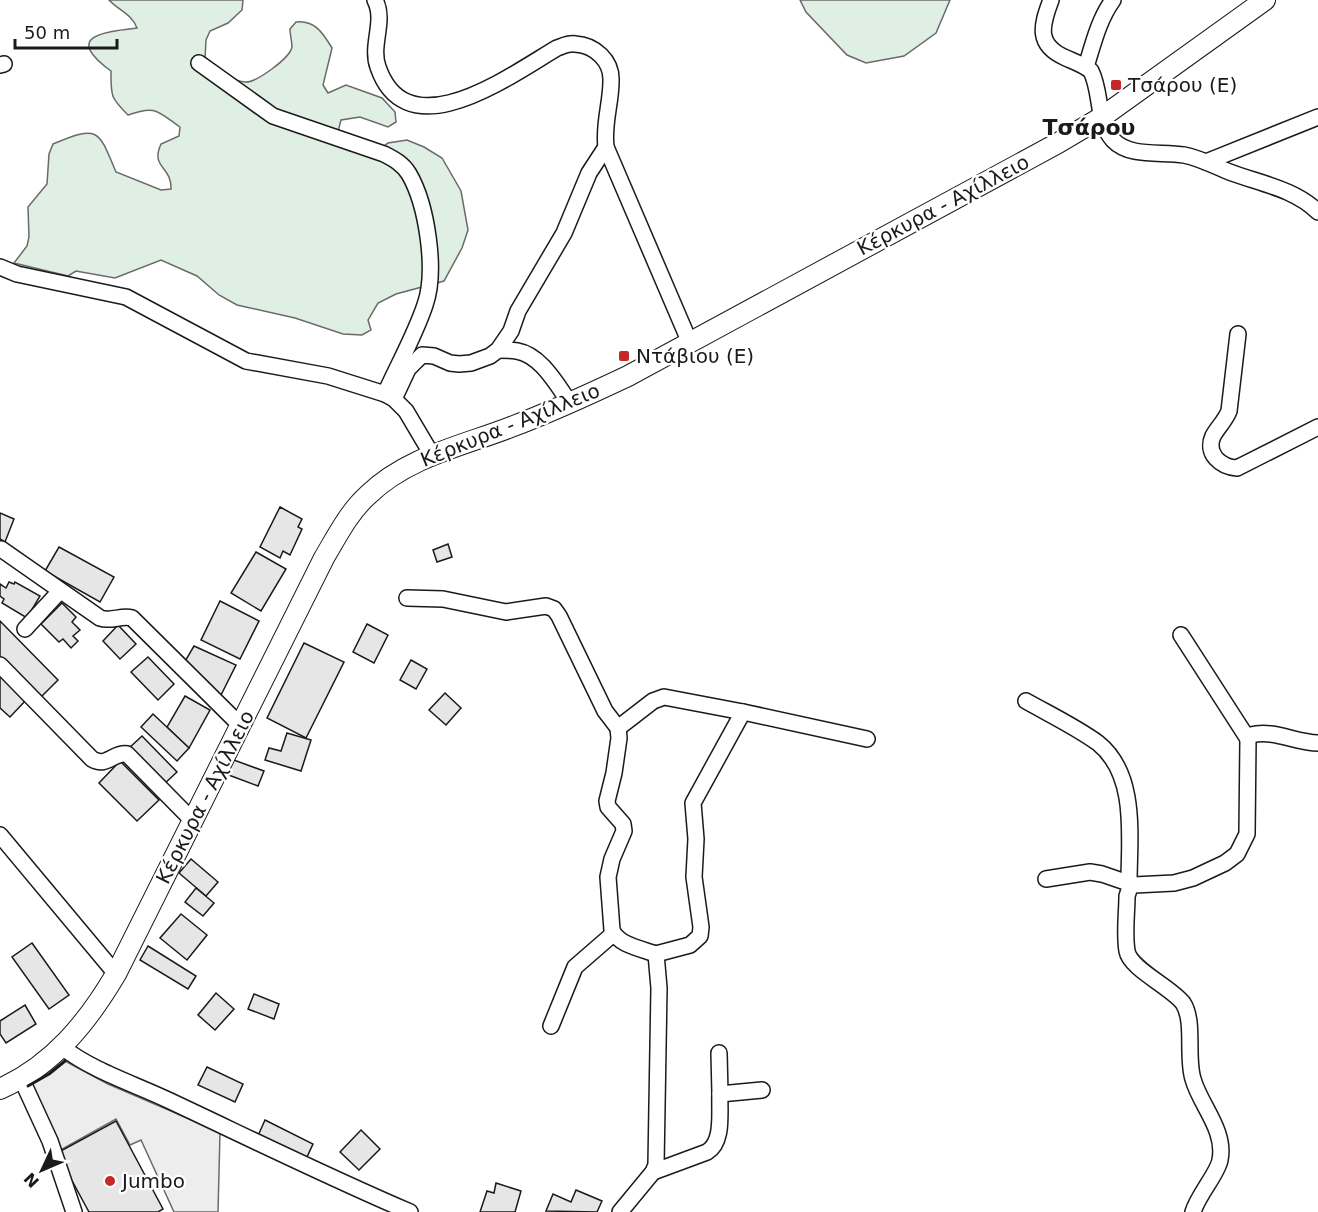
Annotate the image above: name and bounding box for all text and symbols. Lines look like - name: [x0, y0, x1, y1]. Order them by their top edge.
- scale bar: [15, 12, 117, 50]
- text: 50 m: [24, 22, 70, 43]
- place label: Τσάρου (E): [1127, 73, 1237, 97]
- marker: Τσάρου (E): [1109, 78, 1123, 92]
- district label: Τσάρου: [1043, 115, 1135, 140]
- street label: Κέρκυρα - Αχίλλειο: [853, 150, 1033, 260]
- place label: Ντάβιου (E): [636, 344, 754, 368]
- marker: Ντάβιου (E): [617, 349, 631, 363]
- street label: Κέρκυρα - Αχίλλειο: [417, 378, 603, 472]
- street label: Κέρκυρα - Αχίλλειο: [151, 706, 259, 888]
- north arrow: [12, 1140, 72, 1200]
- text: N: [20, 1169, 43, 1191]
- place label: Jumbo: [120, 1169, 185, 1193]
- marker: Jumbo: [103, 1174, 117, 1188]

